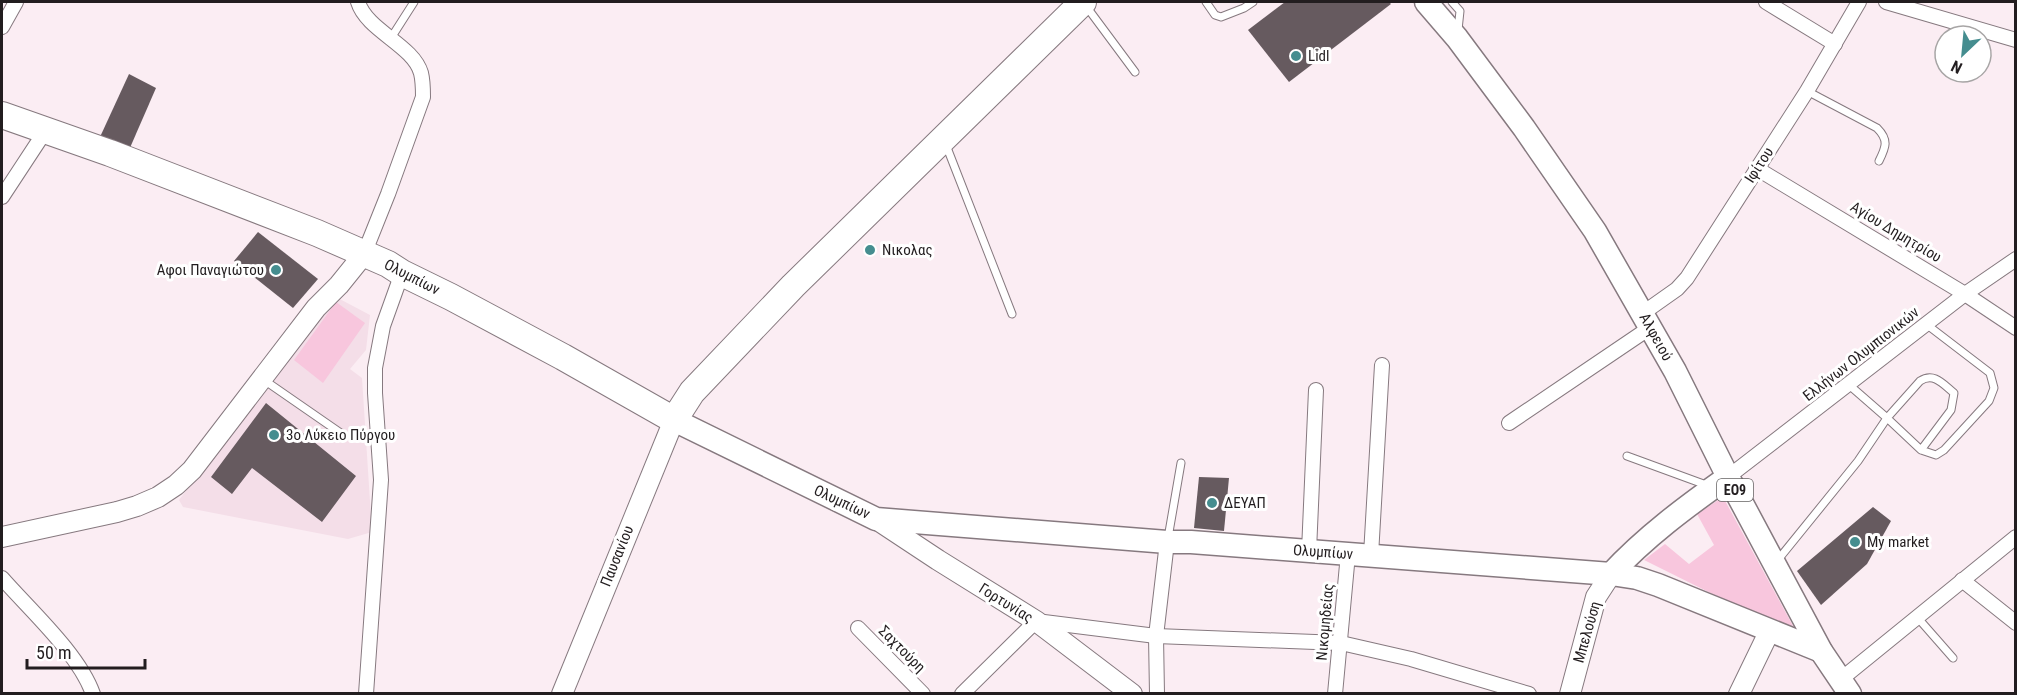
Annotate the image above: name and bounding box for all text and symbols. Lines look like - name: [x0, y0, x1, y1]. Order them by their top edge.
- north arrow: [1933, 24, 1993, 84]
- place label: Lidl: [1308, 47, 1329, 65]
- marker: Lidl: [1289, 49, 1303, 63]
- text: N: [1948, 56, 1965, 78]
- street label: Ιφίτου: [1741, 144, 1777, 186]
- street label: Αγίου Δημητρίου: [1847, 198, 1945, 266]
- place label: Νικολας: [882, 241, 933, 259]
- marker: Νικολας: [863, 243, 877, 257]
- street label: Ολυμπίων: [381, 255, 443, 299]
- place label: Αφοι Παναγιώτου: [157, 261, 264, 279]
- marker: Αφοι Παναγιώτου: [269, 263, 283, 277]
- street label: Ελλήνων Ολυμπιονικών: [1799, 303, 1923, 405]
- street label: Αλφειού: [1636, 310, 1676, 364]
- place label: 3o Λύκειο Πύργου: [286, 426, 395, 444]
- marker: 3o Λύκειο Πύργου: [267, 428, 281, 442]
- road number: ΕΟ9: [1717, 479, 1753, 501]
- street label: Ολυμπίων: [811, 481, 874, 523]
- place label: ΔΕΥΑΠ: [1224, 494, 1266, 512]
- marker: ΔΕΥΑΠ: [1205, 496, 1219, 510]
- street label: Παυσανίου: [597, 523, 637, 589]
- place label: My market: [1867, 533, 1929, 551]
- marker: My market: [1848, 535, 1862, 549]
- street label: Ολυμπίων: [1292, 541, 1354, 563]
- street label: Γορτυνίας: [976, 579, 1036, 627]
- street label: Νικομηδείας: [1313, 583, 1337, 661]
- street label: Μπελούση: [1570, 599, 1604, 665]
- street label: Σαχτούρη: [875, 622, 929, 676]
- scale bar: [27, 632, 146, 670]
- text: 50 m: [36, 642, 71, 663]

